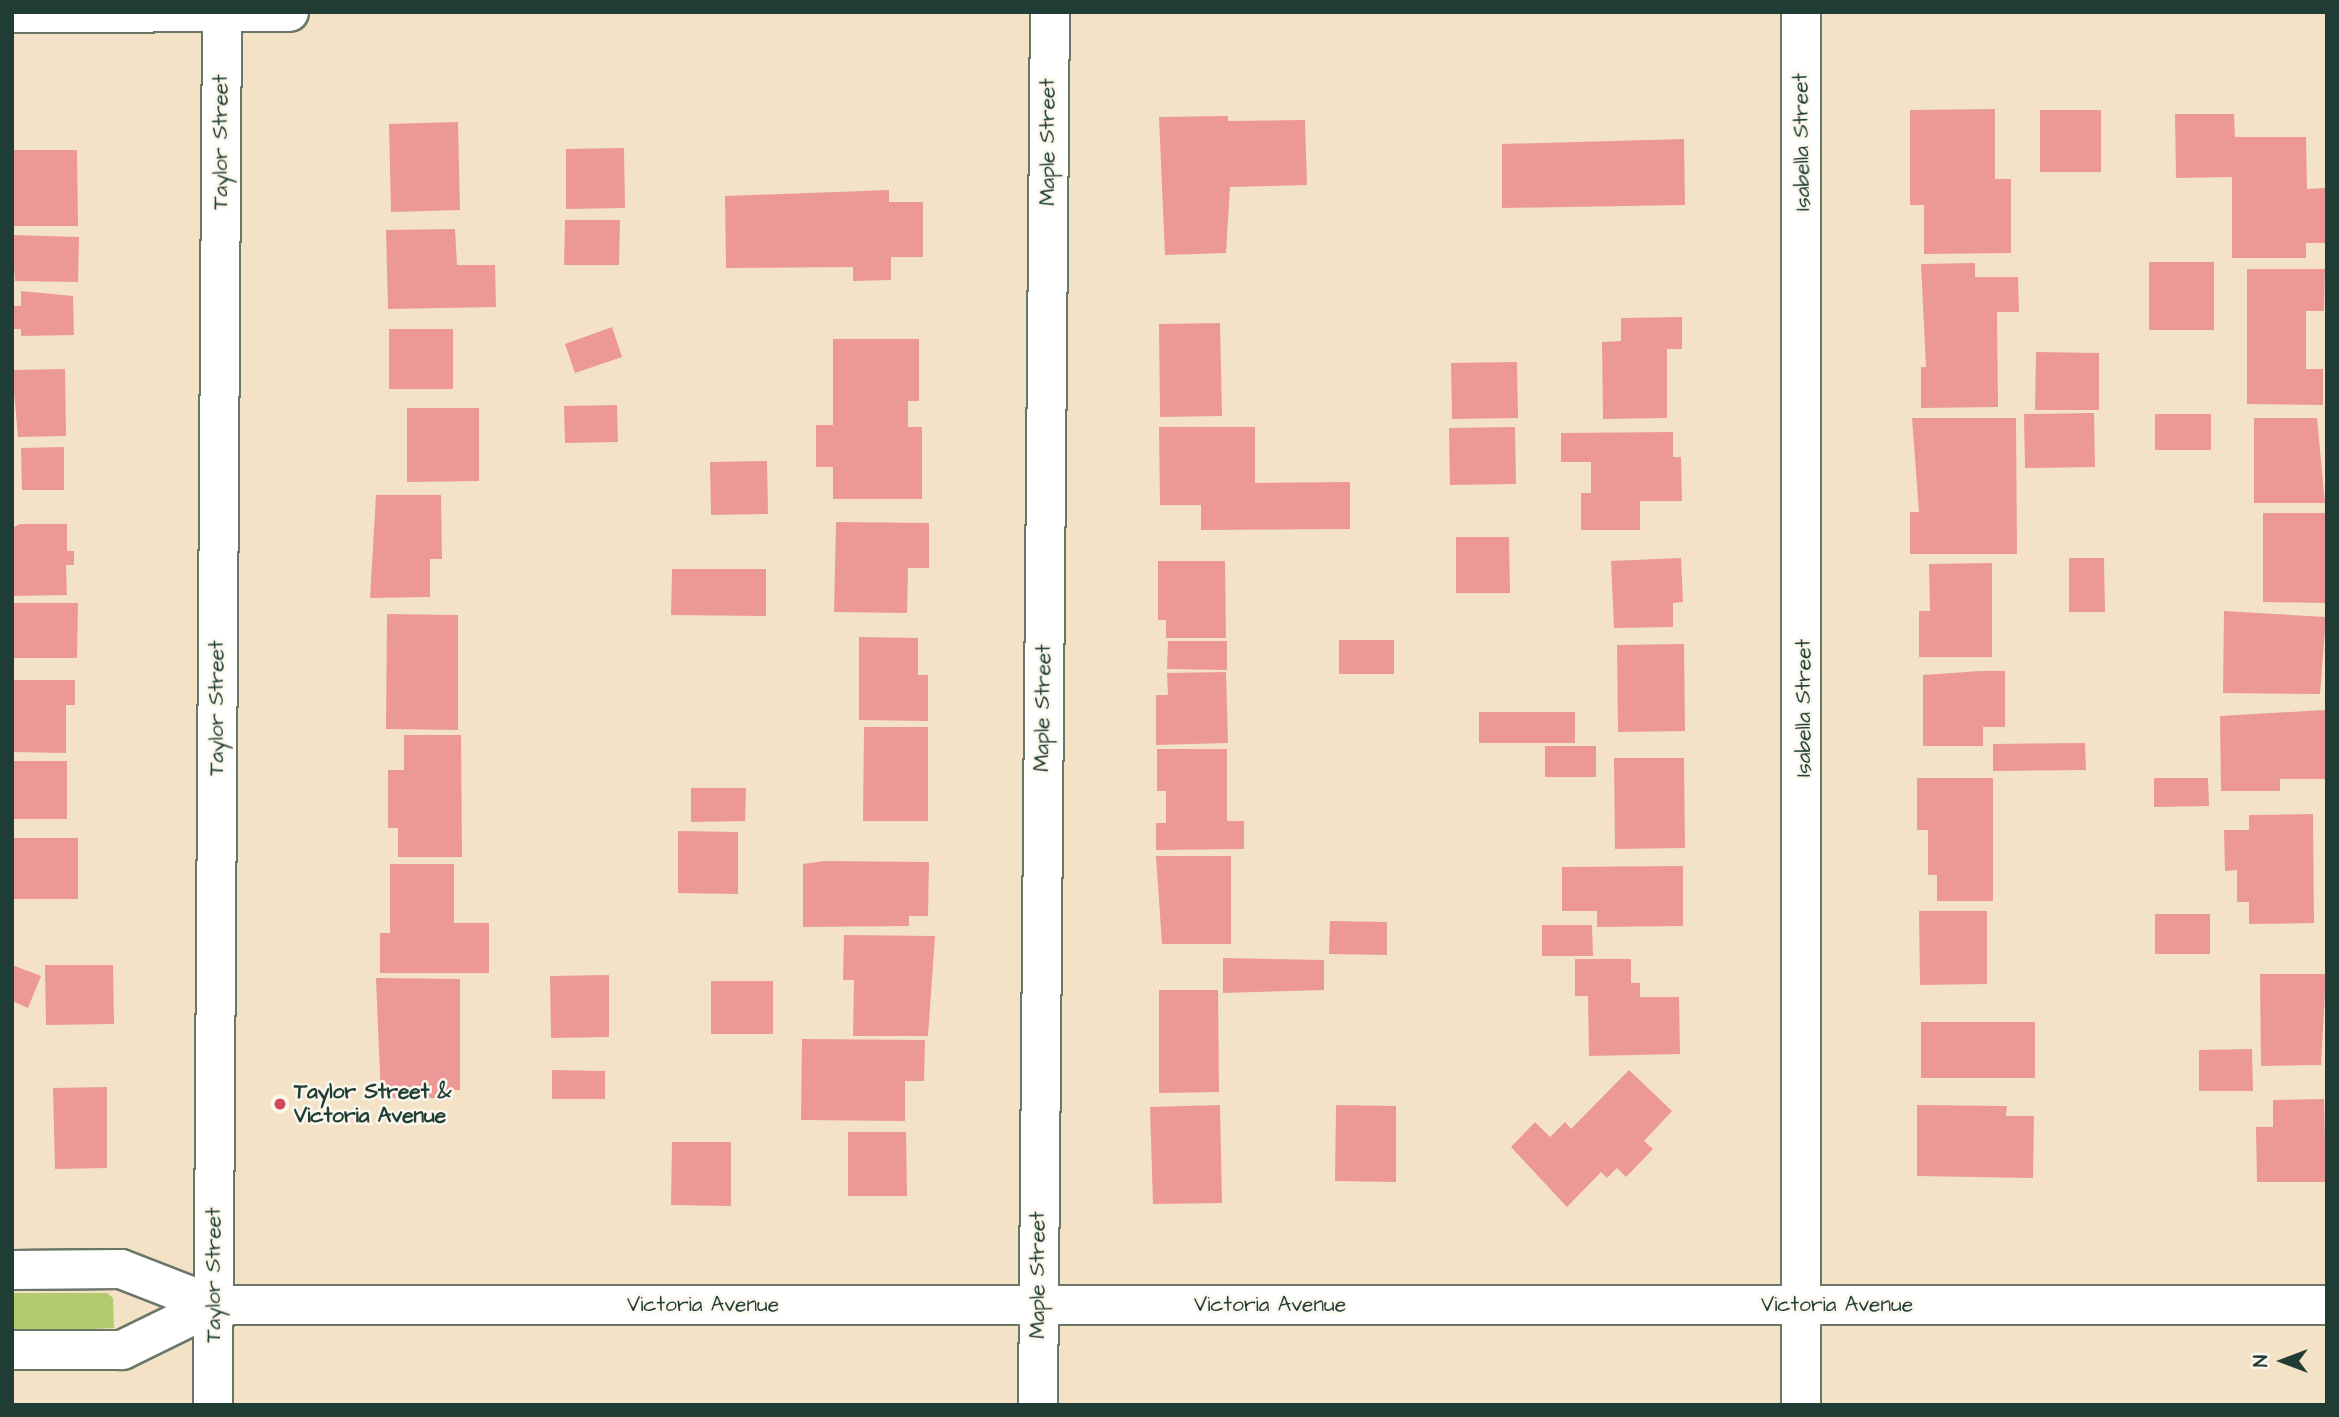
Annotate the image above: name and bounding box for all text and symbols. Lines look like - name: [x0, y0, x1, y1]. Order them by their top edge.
- street label: Isabella Street: [1788, 73, 1816, 211]
- street label: Taylor Street: [208, 74, 234, 210]
- street label: Maple Street: [1035, 78, 1061, 206]
- street label: Isabella Street: [1791, 639, 1817, 777]
- street label: Taylor Street: [204, 640, 230, 776]
- street label: Maple Street: [1029, 644, 1057, 772]
- place label: Taylor Street & Victoria Avenue: [294, 1079, 452, 1129]
- marker: Taylor Street & Victoria Avenue: [272, 1096, 288, 1112]
- street label: Taylor Street: [201, 1207, 227, 1343]
- street label: Maple Street: [1025, 1211, 1051, 1339]
- street label: Victoria Avenue: [627, 1292, 779, 1318]
- street label: Victoria Avenue: [1194, 1292, 1346, 1318]
- street label: Victoria Avenue: [1761, 1292, 1913, 1318]
- north arrow: [2248, 1326, 2318, 1396]
- text: N: [2248, 1355, 2275, 1367]

